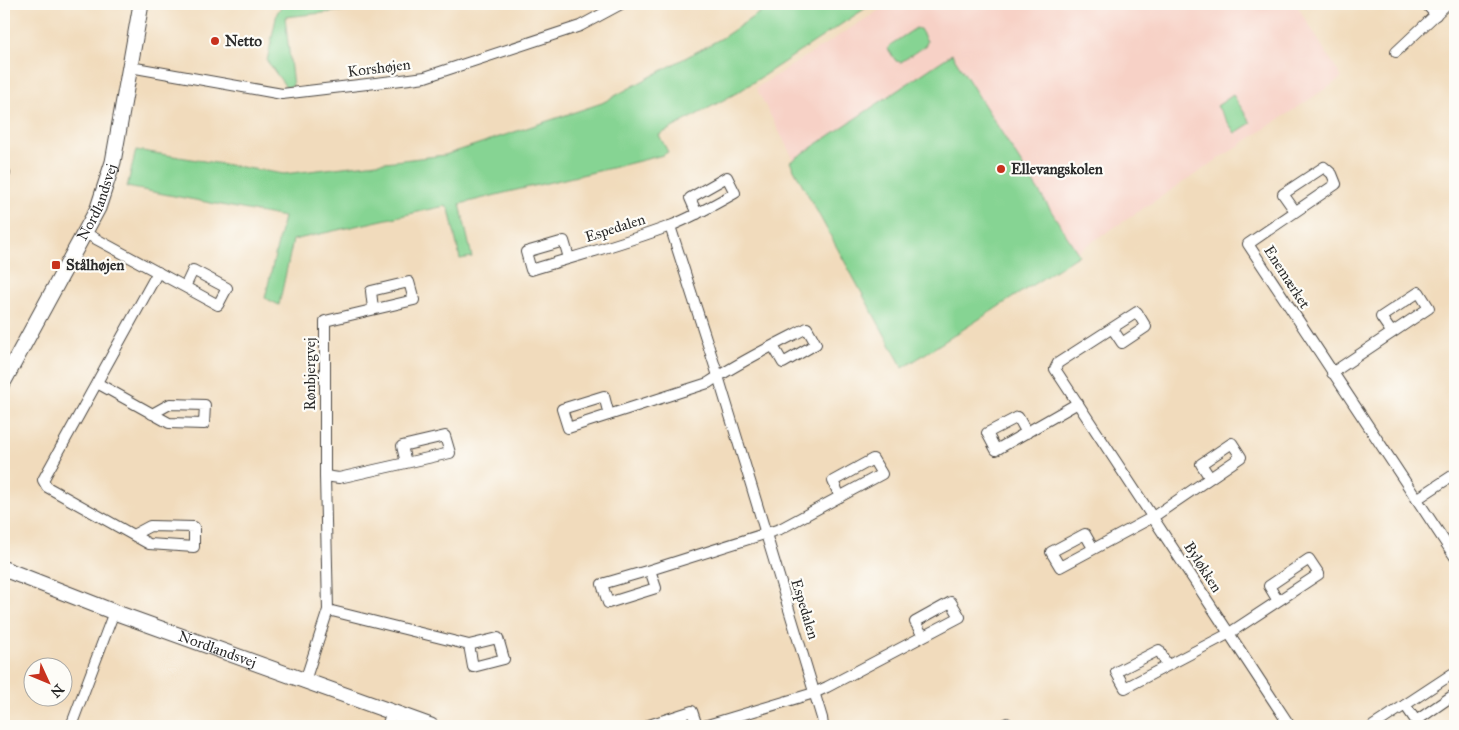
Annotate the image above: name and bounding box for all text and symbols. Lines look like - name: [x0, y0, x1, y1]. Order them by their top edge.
- place label: Netto: [225, 32, 262, 50]
- marker: Netto: [209, 35, 221, 47]
- street label: Korshøjen: [347, 55, 411, 81]
- place label: Ellevangskolen: [1011, 160, 1104, 179]
- street label: Nordlandsvej: [73, 162, 121, 244]
- marker: Ellevangskolen: [995, 163, 1007, 175]
- street label: Espedalen: [583, 210, 647, 246]
- street label: Enemærket: [1260, 242, 1314, 312]
- place label: Stålhøjen: [66, 256, 125, 275]
- marker: Stålhøjen: [50, 259, 62, 271]
- street label: Rønbjergvej: [301, 337, 319, 411]
- street label: Byløkken: [1180, 538, 1226, 596]
- street label: Espedalen: [787, 577, 823, 641]
- street label: Nordlandsvej: [176, 627, 259, 671]
- north arrow: [22, 658, 72, 708]
- text: N: [47, 681, 67, 701]

